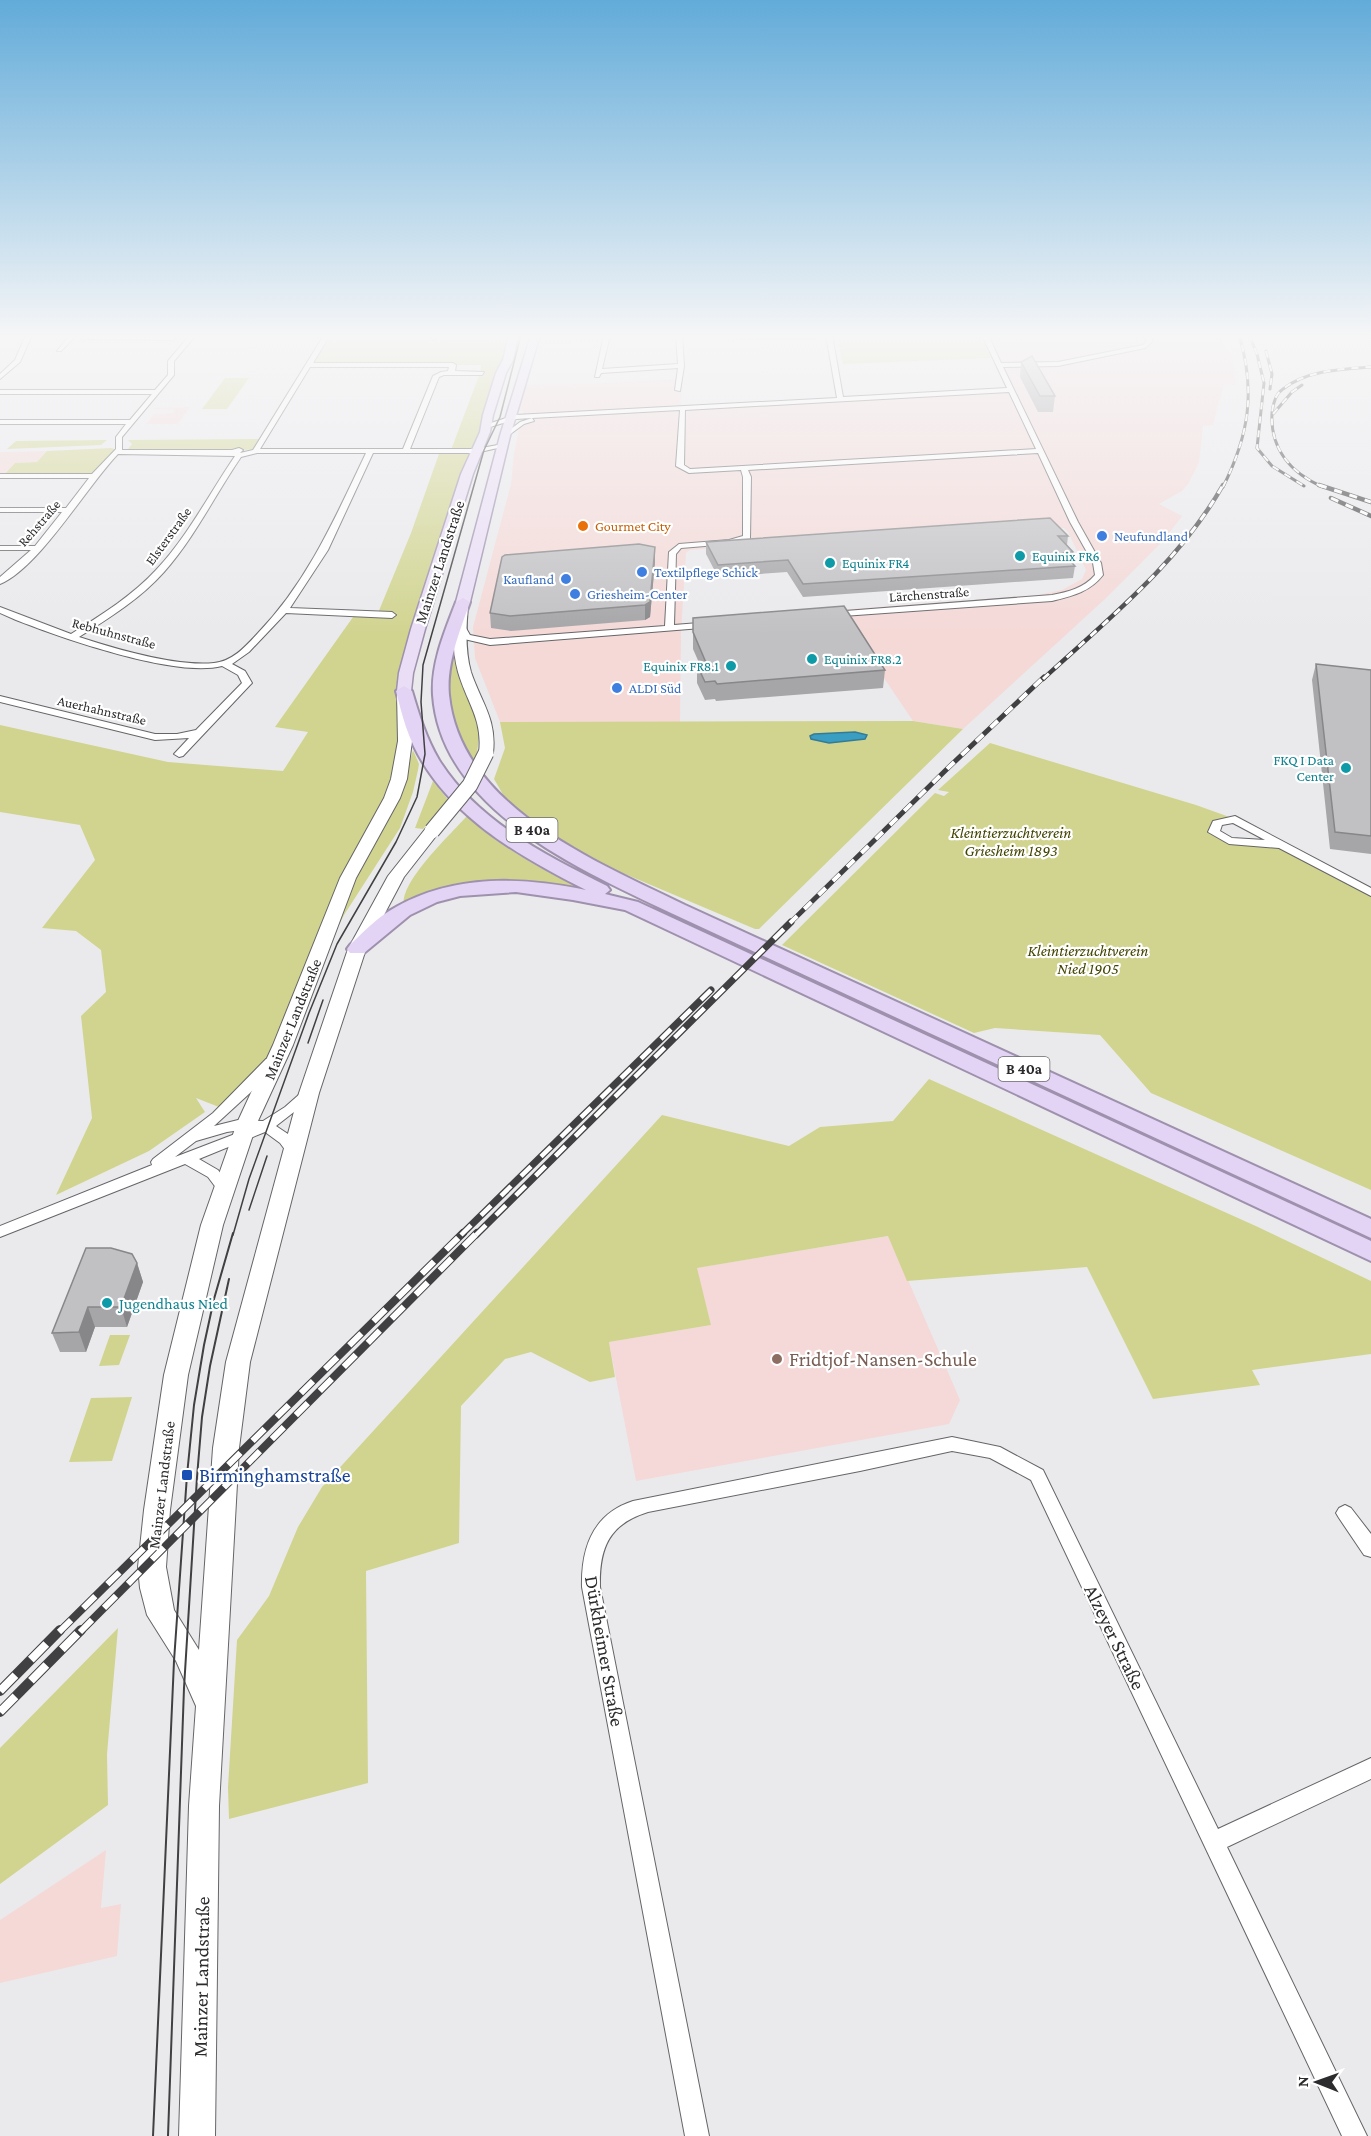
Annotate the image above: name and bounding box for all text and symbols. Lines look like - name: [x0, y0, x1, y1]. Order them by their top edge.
- street label: Rehstraße: [14, 496, 64, 550]
- street label: Mainzer Landstraße: [412, 498, 467, 626]
- street label: Elsterstraße: [142, 504, 194, 568]
- place label: Gourmet City: [595, 518, 671, 534]
- marker: Gourmet City: [576, 519, 590, 533]
- place label: Neufundland: [1114, 528, 1189, 544]
- marker: Neufundland: [1095, 529, 1109, 543]
- place label: Equinix FR6: [1032, 548, 1100, 564]
- marker: Equinix FR6: [1013, 549, 1027, 563]
- place label: Equinix FR4: [842, 555, 910, 571]
- marker: Equinix FR4: [823, 556, 837, 570]
- place label: Textilpflege Schick: [654, 564, 758, 580]
- marker: Textilpflege Schick: [635, 565, 649, 579]
- place label: Kaufland: [503, 571, 555, 587]
- marker: Kaufland: [559, 572, 573, 586]
- street label: Lärchenstraße: [888, 583, 970, 605]
- place label: Griesheim-Center: [587, 586, 687, 602]
- marker: Griesheim-Center: [568, 587, 582, 601]
- street label: Rebhuhnstraße: [70, 614, 158, 652]
- place label: Equinix FR8.2: [824, 651, 902, 667]
- marker: Equinix FR8.2: [805, 652, 819, 666]
- place label: Equinix FR8.1: [643, 658, 719, 674]
- marker: Equinix FR8.1: [724, 659, 738, 673]
- place label: ALDI Süd: [629, 680, 682, 696]
- marker: ALDI Süd: [610, 681, 624, 695]
- street label: Auerhahnstraße: [56, 692, 148, 728]
- place label: FKQ I Data Center: [1273, 752, 1335, 784]
- marker: FKQ I Data Center: [1339, 761, 1353, 775]
- road number: B 40a: [506, 818, 558, 842]
- park label: Kleintierzuchtverein Griesheim 1893: [951, 824, 1071, 859]
- park label: Kleintierzuchtverein Nied 1905: [1028, 942, 1148, 977]
- street label: Mainzer Landstraße: [260, 956, 324, 1082]
- road number: B 40a: [998, 1057, 1050, 1081]
- place label: Jugendhaus Nied: [117, 1295, 229, 1313]
- marker: Jugendhaus Nied: [100, 1296, 114, 1310]
- place label: Fridtjof-Nansen-Schule: [789, 1348, 977, 1371]
- marker: Fridtjof-Nansen-Schule: [770, 1352, 784, 1366]
- street label: Mainzer Landstraße: [145, 1420, 178, 1550]
- place label: Birminghamstraße: [199, 1464, 351, 1487]
- marker: Birminghamstraße: [180, 1468, 194, 1482]
- street label: Dürkheimer Straße: [581, 1574, 629, 1728]
- street label: Alzeyer Straße: [1079, 1581, 1150, 1694]
- street label: Mainzer Landstraße: [189, 1896, 213, 2058]
- north arrow: [1287, 2052, 1347, 2112]
- text: N: [1294, 2076, 1311, 2087]

